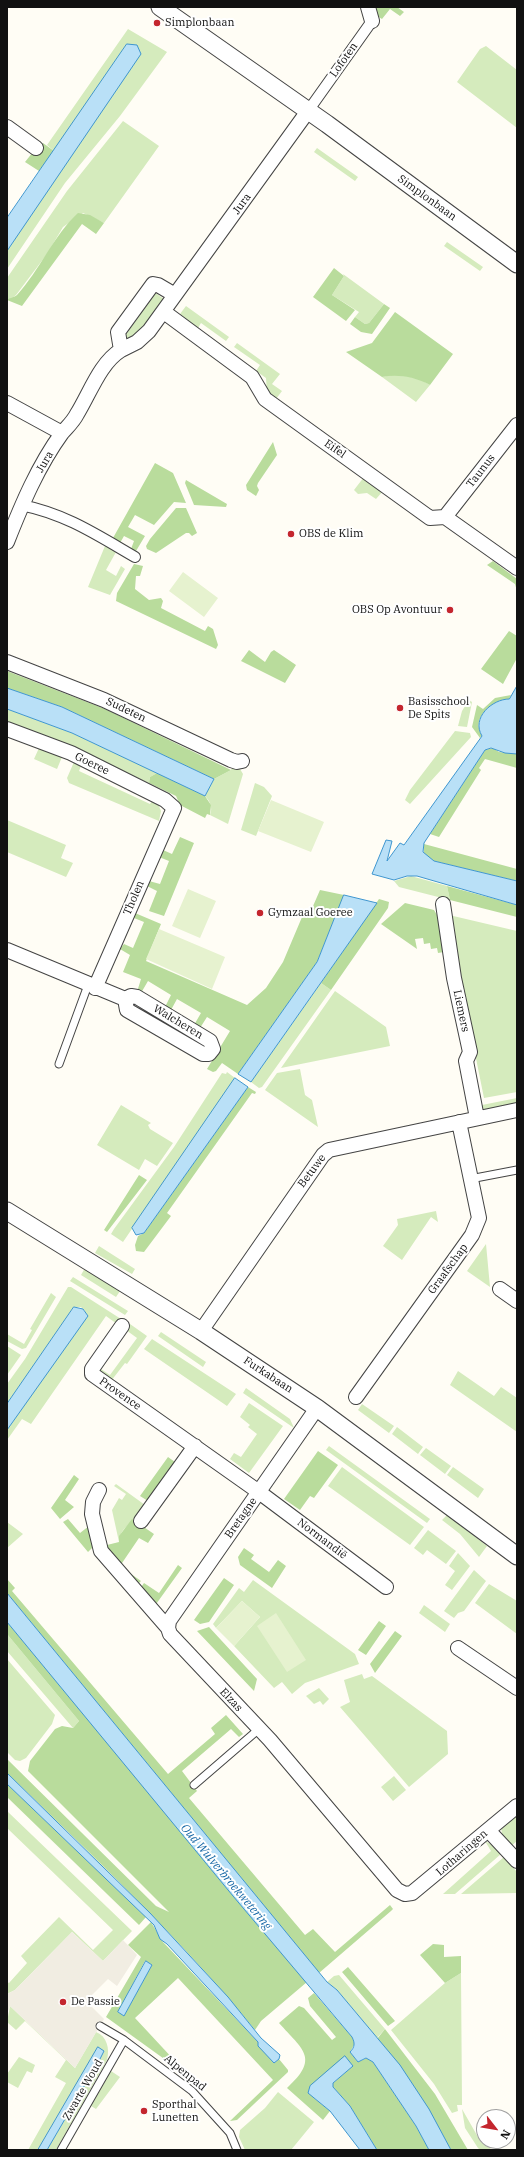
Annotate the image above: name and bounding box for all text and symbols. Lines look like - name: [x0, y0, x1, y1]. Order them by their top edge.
- place label: Simplonbaan: [165, 16, 234, 30]
- marker: Simplonbaan: [152, 18, 162, 28]
- street label: Lofoten: [327, 40, 361, 80]
- street label: Simplonbaan: [395, 172, 459, 224]
- street label: Jura: [230, 191, 254, 217]
- street label: Eifel: [322, 437, 348, 461]
- street label: Jura: [34, 449, 56, 475]
- street label: Taunus: [464, 452, 498, 490]
- place label: OBS de Klim: [299, 527, 363, 541]
- marker: OBS de Klim: [286, 529, 296, 539]
- place label: OBS Op Avontuur: [352, 603, 442, 617]
- marker: OBS Op Avontuur: [445, 605, 455, 615]
- street label: Sudeten: [104, 695, 148, 725]
- place label: Basisschool De Spits: [408, 695, 469, 721]
- marker: Basisschool De Spits: [395, 703, 405, 713]
- street label: Goeree: [73, 750, 111, 778]
- street label: Tholen: [121, 879, 147, 917]
- place label: Gymzaal Goeree: [268, 906, 353, 920]
- marker: Gymzaal Goeree: [255, 908, 265, 918]
- street label: Liemers: [450, 989, 472, 1033]
- street label: Walcheren: [151, 1002, 205, 1042]
- street label: Betuwe: [295, 1152, 329, 1190]
- street label: Graafschap: [425, 1241, 471, 1297]
- street label: Furkabaan: [241, 1354, 295, 1396]
- street label: Provence: [97, 1375, 143, 1413]
- street label: Bretagne: [222, 1495, 260, 1541]
- street label: Normandië: [294, 1516, 350, 1562]
- street label: Elzas: [217, 1686, 245, 1714]
- water label: Oud Wulverbroekwetering: [177, 1821, 275, 1933]
- street label: Lotharingen: [434, 1827, 490, 1879]
- place label: De Passie: [71, 1995, 120, 2009]
- marker: De Passie: [58, 1997, 68, 2007]
- street label: Alpenpad: [161, 2052, 209, 2094]
- street label: Zwarte Woud: [60, 2057, 106, 2123]
- place label: Sporthal Lunetten: [152, 2098, 199, 2124]
- marker: Sporthal Lunetten: [139, 2106, 149, 2116]
- north arrow: [476, 2109, 516, 2149]
- text: N: [497, 2127, 514, 2142]

